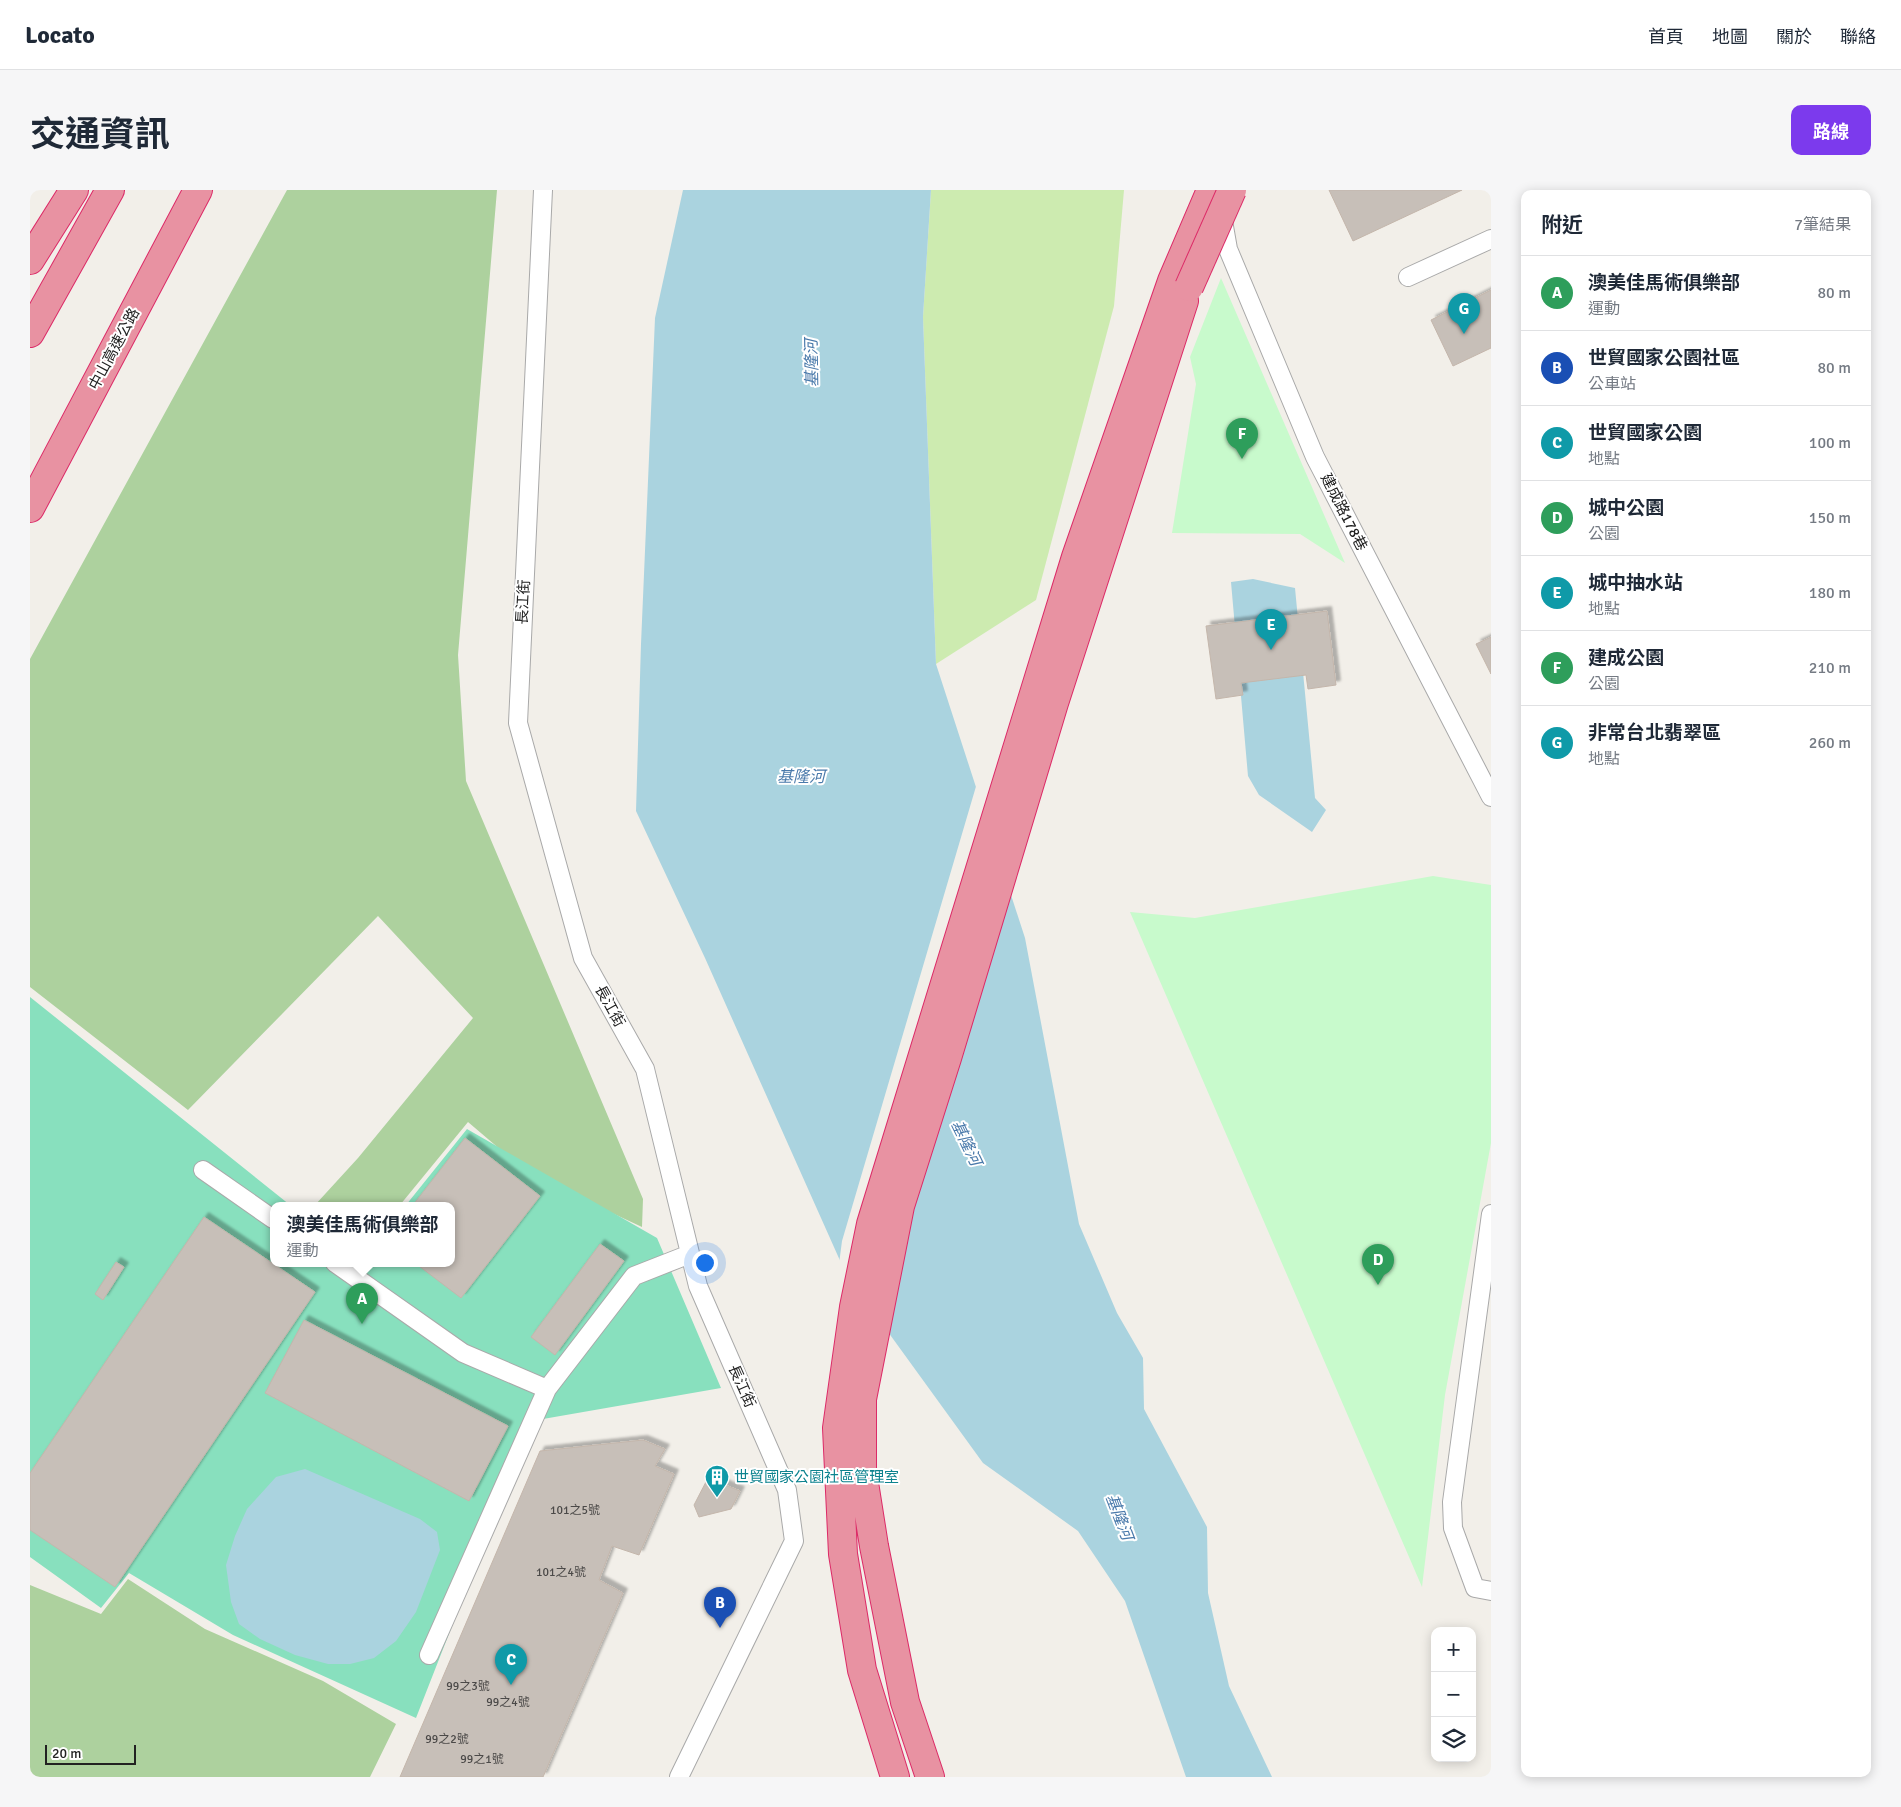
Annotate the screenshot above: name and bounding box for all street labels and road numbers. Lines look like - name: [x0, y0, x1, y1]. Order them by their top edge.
- street label: 中山高速公路: [85, 305, 143, 393]
- street label: 建成路178巷: [1317, 470, 1371, 554]
- street label: 長江街: [513, 579, 533, 625]
- street label: 長江街: [591, 982, 629, 1030]
- street label: 長江街: [725, 1362, 759, 1410]

